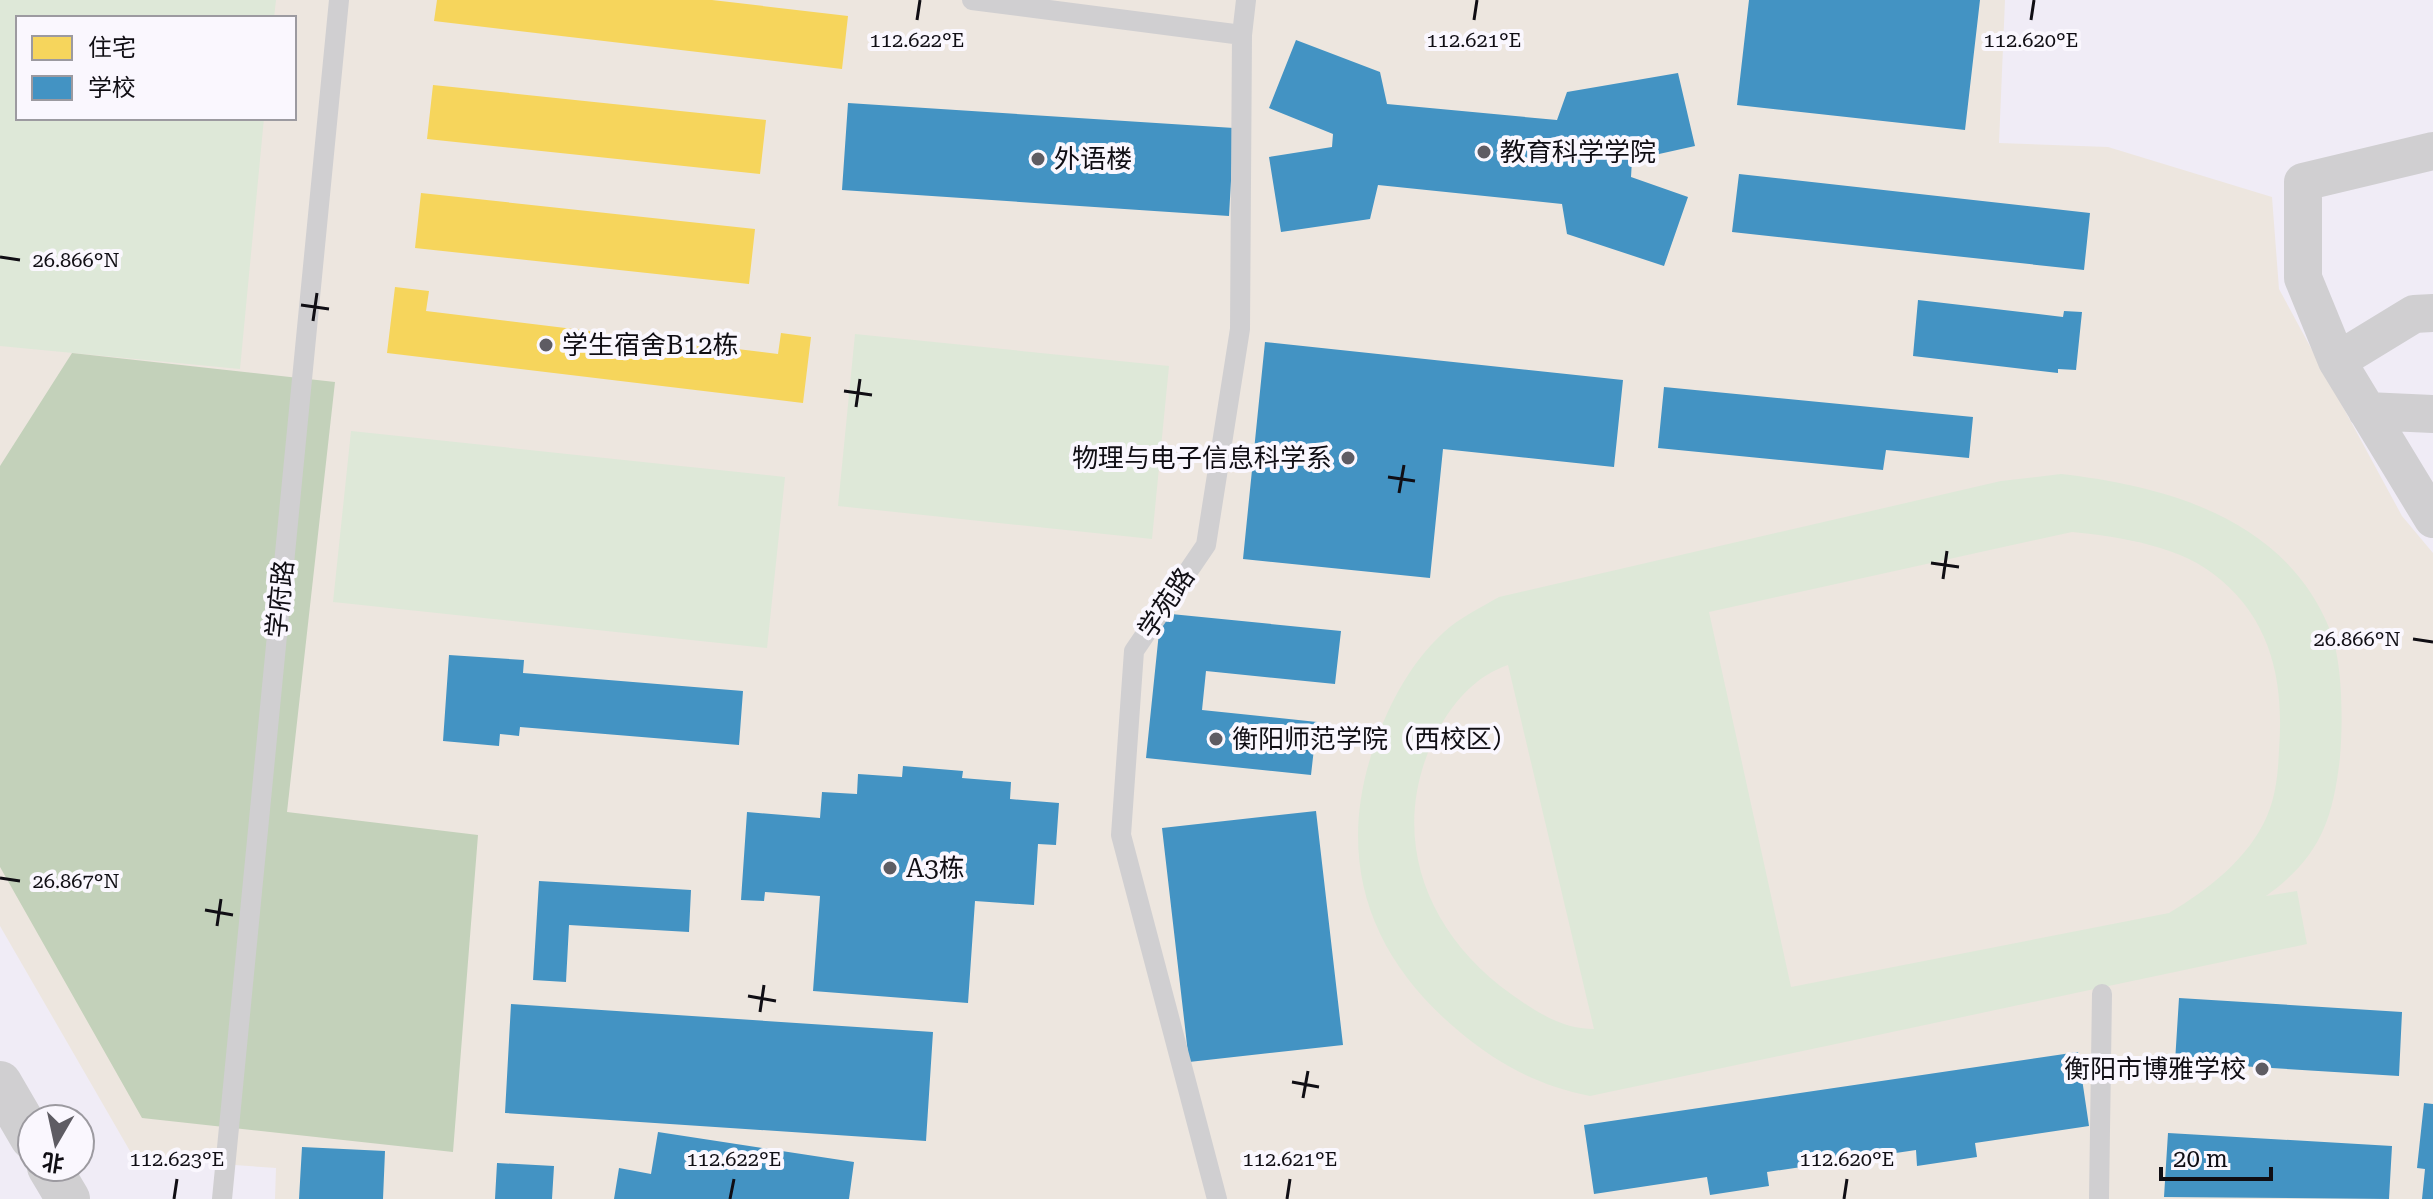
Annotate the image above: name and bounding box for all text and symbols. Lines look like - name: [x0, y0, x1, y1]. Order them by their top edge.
- legend: [16, 16, 296, 120]
- text: 112.622°E: [870, 28, 964, 52]
- text: 112.621°E: [1427, 28, 1521, 52]
- text: 112.620°E: [1984, 28, 2078, 52]
- text: 住宅: [88, 34, 136, 62]
- text: 学校: [88, 74, 136, 102]
- place label: 教育科学学院: [1500, 137, 1656, 167]
- marker: 教育科学学院: [1475, 143, 1493, 161]
- place label: 外语楼: [1054, 144, 1132, 174]
- marker: 外语楼: [1029, 150, 1047, 168]
- text: 26.866°N: [33, 248, 119, 272]
- place label: 学生宿舍B12栋: [562, 330, 739, 360]
- marker: 学生宿舍B12栋: [537, 336, 555, 354]
- place label: 物理与电子信息科学系: [1072, 443, 1332, 473]
- marker: 物理与电子信息科学系: [1339, 449, 1357, 467]
- street label: 学府路: [261, 559, 299, 639]
- street label: 学苑路: [1132, 562, 1200, 644]
- text: 26.866°N: [2314, 627, 2400, 651]
- place label: 衡阳师范学院（西校区）: [1232, 724, 1518, 754]
- marker: 衡阳师范学院（西校区）: [1207, 730, 1225, 748]
- place label: A3栋: [906, 853, 965, 883]
- marker: A3栋: [881, 859, 899, 877]
- text: 26.867°N: [33, 869, 119, 893]
- place label: 衡阳市博雅学校: [2064, 1054, 2246, 1084]
- marker: 衡阳市博雅学校: [2253, 1060, 2271, 1078]
- north arrow: [16, 1103, 96, 1183]
- scale bar: [2161, 1131, 2271, 1181]
- text: 20 m: [2173, 1145, 2228, 1173]
- text: 112.623°E: [130, 1147, 224, 1171]
- text: 112.622°E: [687, 1147, 781, 1171]
- text: 112.621°E: [1243, 1147, 1337, 1171]
- text: 112.620°E: [1800, 1147, 1894, 1171]
- text: 北: [40, 1148, 66, 1176]

